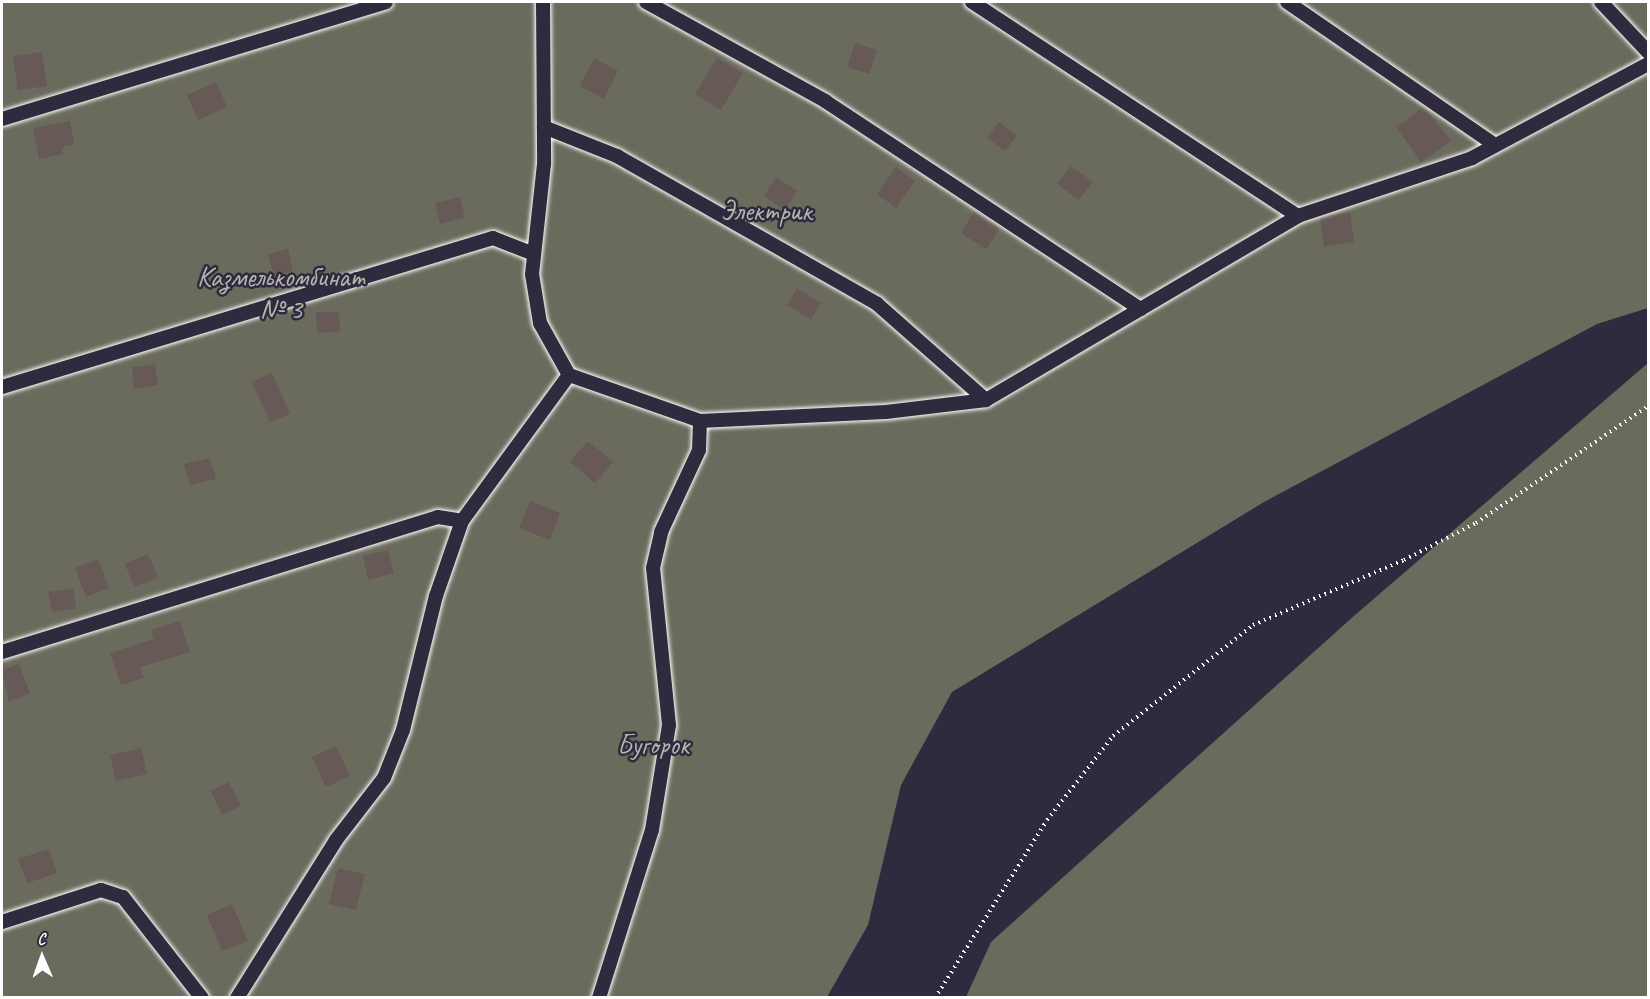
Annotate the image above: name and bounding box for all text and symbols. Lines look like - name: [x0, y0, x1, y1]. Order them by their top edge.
- park label: Электрик: [720, 194, 812, 228]
- park label: Казмелькомбинат № 3: [197, 260, 365, 326]
- park label: Бугорок: [617, 728, 689, 762]
- north arrow: [12, 927, 72, 987]
- text: С: [37, 929, 46, 949]

